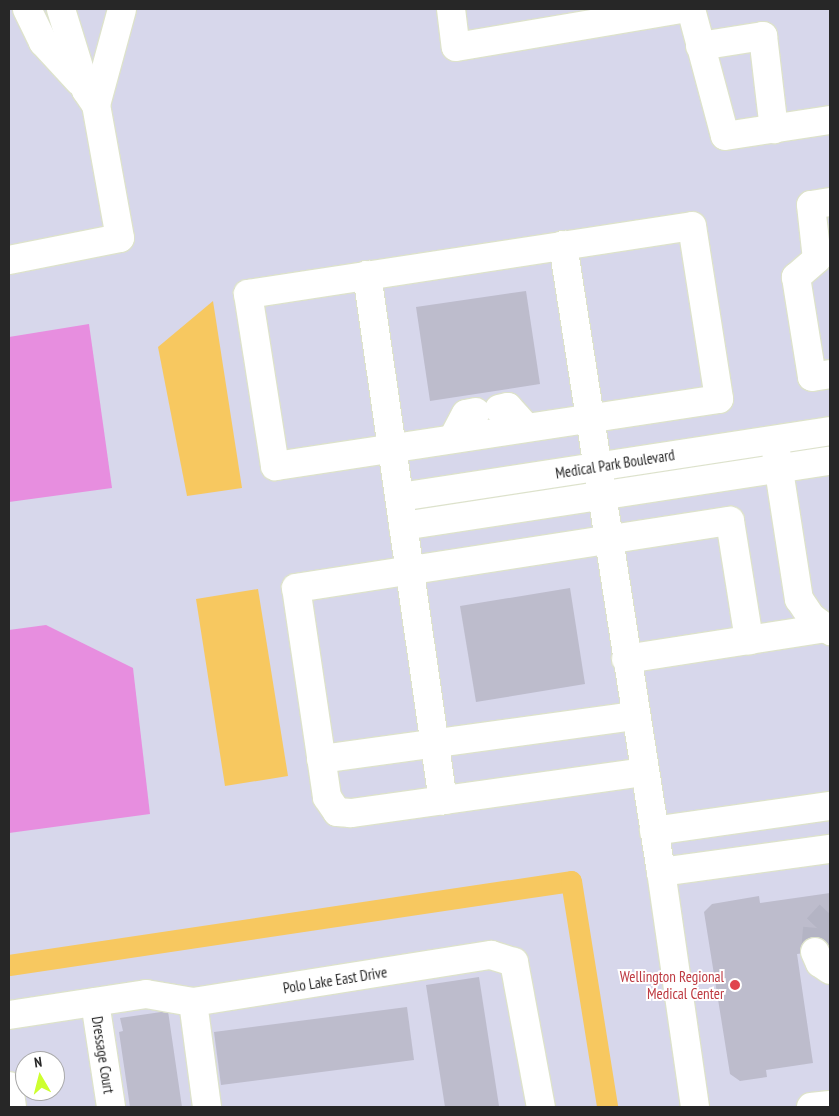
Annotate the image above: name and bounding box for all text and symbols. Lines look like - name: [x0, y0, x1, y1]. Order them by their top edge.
- street label: Medical Park Boulevard: [554, 446, 676, 482]
- street label: Polo Lake East Drive: [282, 963, 388, 997]
- place label: Wellington Regional Medical Center: [620, 967, 724, 1002]
- marker: Wellington Regional Medical Center: [728, 978, 742, 992]
- street label: Dressage Court: [88, 1015, 118, 1095]
- north arrow: [15, 1051, 65, 1101]
- text: N: [33, 1053, 43, 1072]

